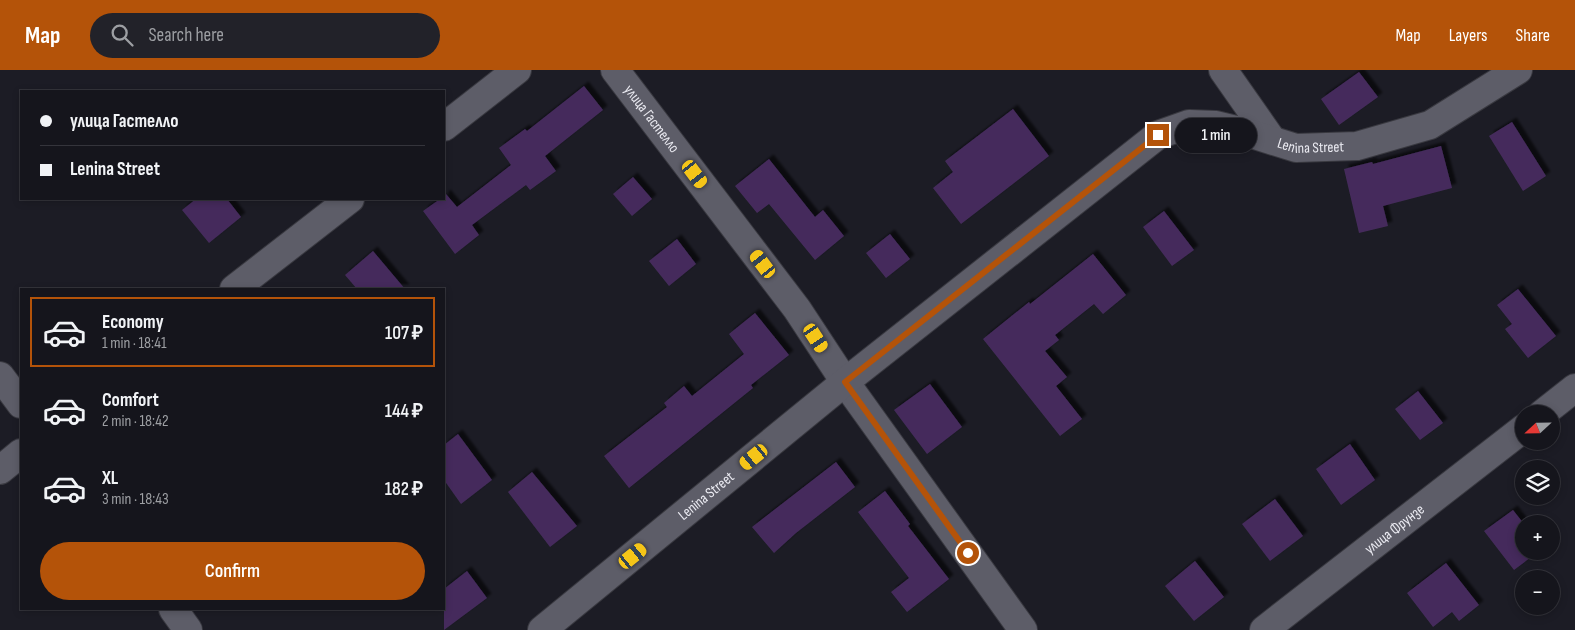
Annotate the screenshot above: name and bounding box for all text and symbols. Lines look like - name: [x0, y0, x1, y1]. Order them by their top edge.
- search box: [90, 13, 440, 58]
- text: Map: [25, 21, 60, 50]
- icon: search: [108, 21, 136, 49]
- text: Search here: [148, 24, 224, 47]
- text: Map: [1396, 25, 1421, 46]
- text: Layers: [1449, 25, 1488, 46]
- text: Share: [1516, 25, 1550, 46]
- street label: улица Гастелло: [620, 81, 684, 156]
- text: улица Гастелло: [70, 110, 179, 133]
- callout: 1 min: [1176, 118, 1258, 152]
- route end: [1147, 124, 1169, 146]
- text: 1 min: [1201, 126, 1231, 145]
- street label: Lenina Street: [1275, 133, 1345, 158]
- text: Lenina Street: [70, 158, 160, 181]
- car: [679, 158, 710, 190]
- car: [747, 248, 778, 280]
- icon: car: [42, 310, 87, 355]
- text: Economy: [102, 311, 164, 334]
- car: [801, 321, 830, 355]
- text: 107 ₽: [385, 322, 423, 345]
- text: 1 min · 18:41: [102, 334, 166, 353]
- icon: car: [42, 388, 87, 433]
- text: Comfort: [102, 389, 159, 412]
- text: 144 ₽: [385, 400, 423, 423]
- north arrow: [1515, 405, 1560, 450]
- map controls: [1515, 405, 1560, 615]
- text: 2 min · 18:42: [102, 412, 169, 431]
- car: [737, 442, 770, 472]
- button: layers: [1515, 460, 1560, 505]
- icon: car: [42, 466, 87, 511]
- text: XL: [102, 467, 118, 490]
- street label: Lenina Street: [674, 467, 738, 524]
- text: 182 ₽: [385, 478, 423, 501]
- text: 3 min · 18:43: [102, 490, 169, 509]
- street label: улица Фрунзе: [1360, 500, 1428, 558]
- button: +: [1515, 515, 1560, 560]
- car: [616, 541, 649, 571]
- button: Confirm: [40, 542, 425, 600]
- route start: [957, 542, 979, 564]
- button: −: [1515, 570, 1560, 615]

